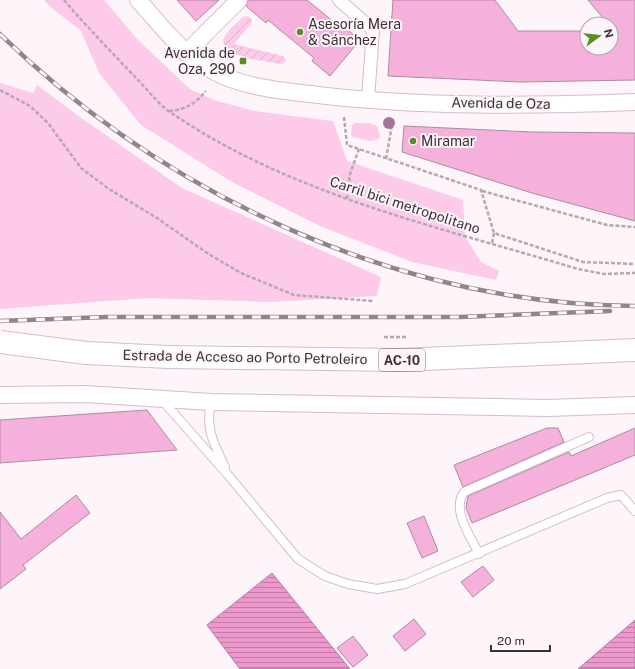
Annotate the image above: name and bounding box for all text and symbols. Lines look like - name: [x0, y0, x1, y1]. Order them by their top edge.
- place label: Asesoría Mera & Sánchez: [308, 16, 401, 48]
- north arrow: [579, 16, 619, 56]
- marker: Asesoría Mera & Sánchez: [295, 27, 305, 37]
- text: N: [602, 28, 616, 39]
- place label: Avenida de Oza, 290: [164, 45, 235, 77]
- marker: Avenida de Oza, 290: [238, 56, 248, 66]
- street label: Avenida de Oza: [451, 94, 551, 112]
- place label: Miramar: [421, 133, 475, 149]
- marker: Miramar: [408, 136, 418, 146]
- street label: Carril bici metropolitano: [328, 173, 482, 237]
- street label: Estrada de Acceso ao Porto Petroleiro: [122, 347, 368, 367]
- road number: AC-10: [379, 349, 425, 371]
- scale bar: [491, 627, 550, 653]
- text: 20 m: [497, 634, 525, 648]

